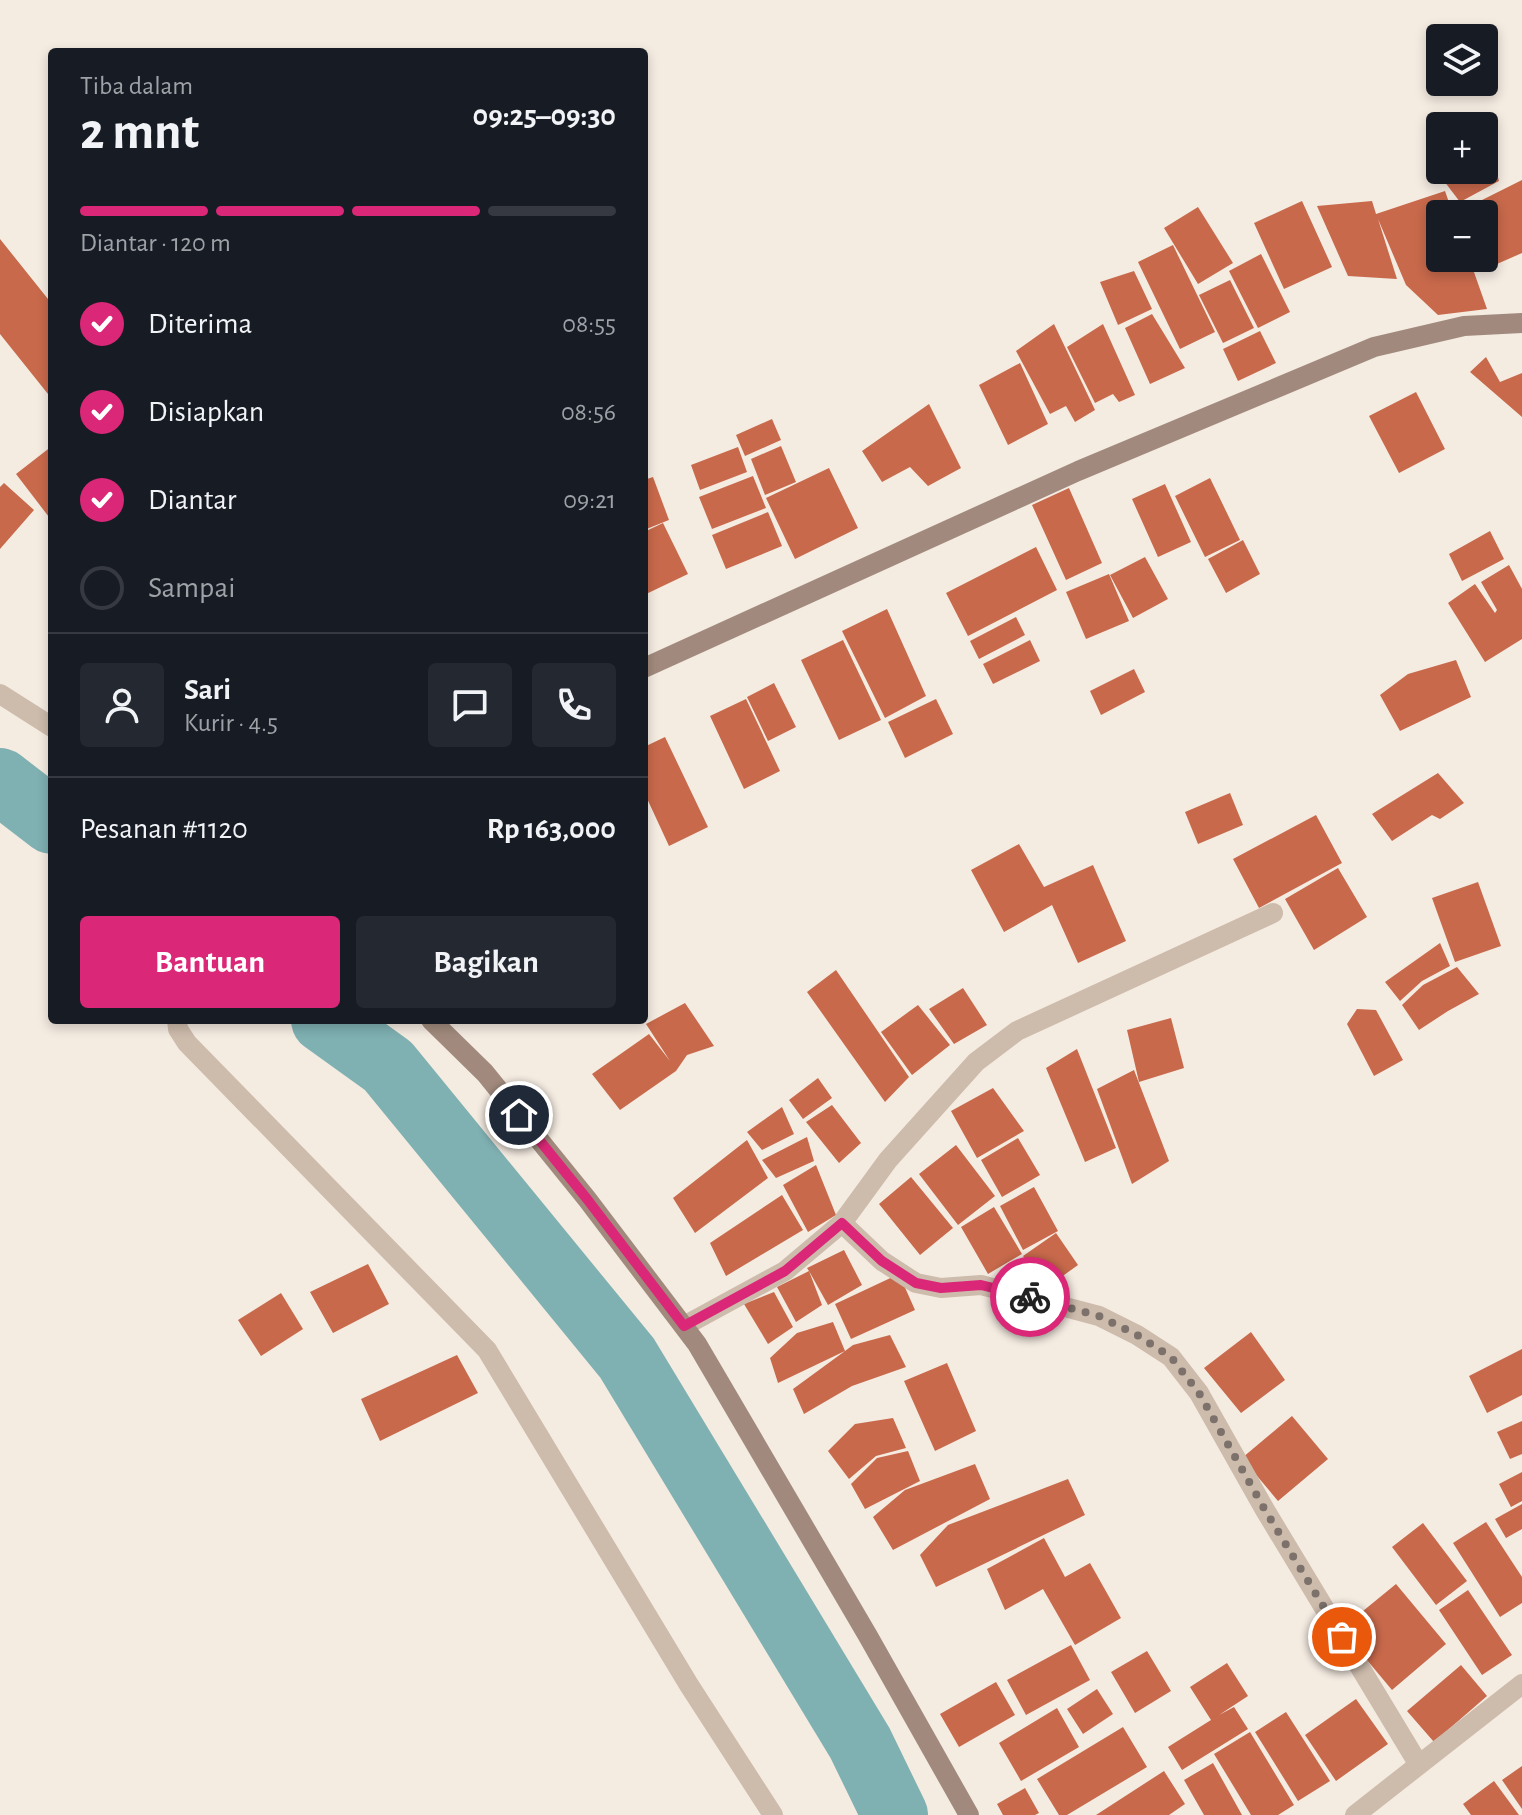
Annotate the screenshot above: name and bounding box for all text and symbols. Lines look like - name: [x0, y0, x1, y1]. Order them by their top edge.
- map controls: [1426, 24, 1498, 272]
- button: layers: [1426, 24, 1498, 96]
- text: Tiba dalam: [80, 73, 193, 99]
- text: 09:25–09:30: [473, 101, 616, 131]
- text: 2 mnt: [80, 106, 199, 158]
- button: +: [1426, 112, 1498, 184]
- button: −: [1426, 200, 1498, 272]
- text: Diantar · 120 m: [80, 230, 231, 256]
- icon: check: [80, 302, 124, 346]
- text: Diterima: [148, 309, 252, 339]
- text: 08:55: [562, 311, 616, 337]
- icon: check: [80, 390, 124, 434]
- text: Disiapkan: [148, 397, 264, 427]
- text: 08:56: [561, 399, 616, 425]
- icon: check: [80, 478, 124, 522]
- text: Diantar: [148, 485, 237, 515]
- text: 09:21: [563, 487, 616, 513]
- text: Sampai: [148, 573, 236, 603]
- button: person: [80, 663, 164, 747]
- button: chat: [428, 663, 512, 747]
- button: phone: [532, 663, 616, 747]
- text: Sari: [184, 675, 231, 705]
- text: Kurir · 4.5: [184, 710, 278, 736]
- text: Pesanan #1120: [80, 814, 248, 844]
- text: Rp 163,000: [487, 814, 616, 844]
- button: Bantuan: [80, 916, 340, 1008]
- button: Bagikan: [356, 916, 616, 1008]
- pin: [485, 1081, 553, 1149]
- icon: home: [497, 1093, 541, 1137]
- courier: [990, 1257, 1070, 1337]
- icon: bike: [1008, 1275, 1052, 1319]
- pin: [1308, 1603, 1376, 1671]
- icon: bag: [1320, 1615, 1364, 1659]

